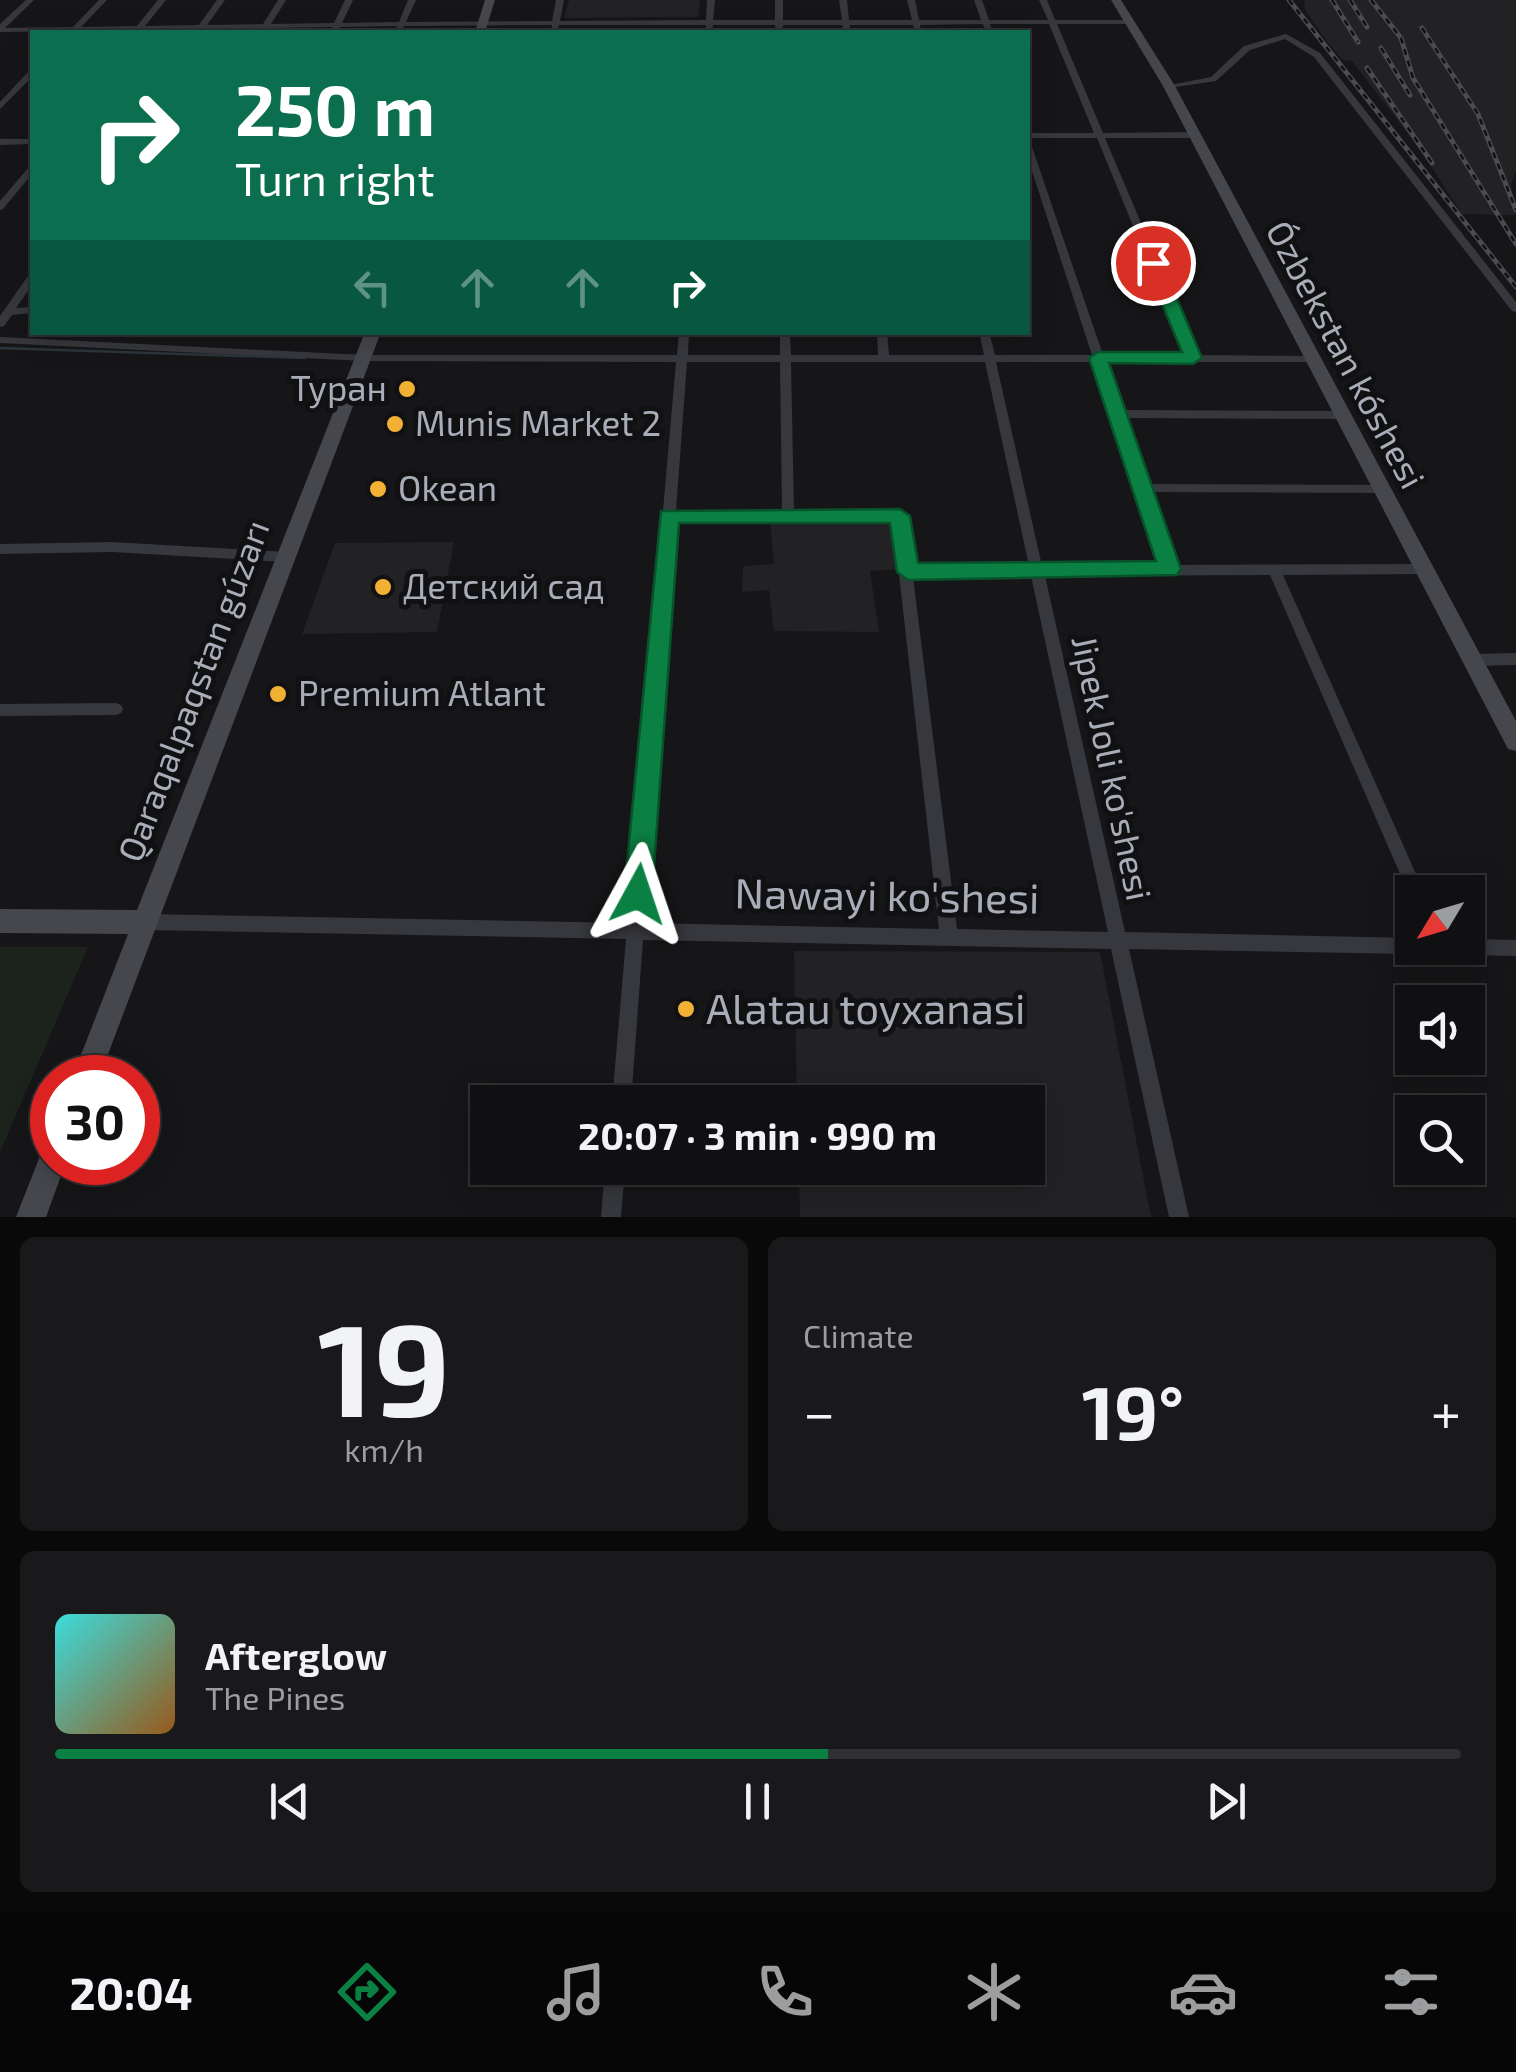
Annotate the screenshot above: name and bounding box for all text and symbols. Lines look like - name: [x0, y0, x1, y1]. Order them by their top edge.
- text: 250 m: [235, 66, 435, 150]
- icon: right: [70, 70, 200, 200]
- text: Turn right: [235, 151, 435, 205]
- street label: Ózbekstan kóshesi: [1259, 213, 1435, 495]
- pin: [1111, 221, 1196, 306]
- icon: arrive: [1126, 236, 1181, 291]
- icon: left: [345, 260, 400, 315]
- icon: ahead: [450, 260, 505, 315]
- icon: ahead: [555, 260, 610, 315]
- icon: right: [660, 260, 715, 315]
- place label: Туран: [290, 366, 387, 409]
- marker: Туран: [396, 378, 418, 400]
- place label: Munis Market 2: [415, 401, 661, 443]
- marker: Munis Market 2: [384, 413, 406, 435]
- place label: Okean: [398, 466, 497, 508]
- marker: Okean: [367, 478, 389, 500]
- street label: Qaraqalpaqstan gúzarı: [108, 513, 277, 867]
- place label: Детский сад: [403, 564, 604, 606]
- marker: Детский сад: [372, 576, 394, 598]
- street label: Jipek Joli ko'shesi: [1064, 631, 1162, 904]
- place label: Premium Atlant: [298, 671, 546, 713]
- marker: Premium Atlant: [267, 683, 289, 705]
- position arrow: [586, 842, 690, 946]
- street label: Nawayi ko'shesi: [734, 866, 1040, 922]
- north arrow: [1395, 875, 1485, 965]
- map controls: [1395, 875, 1485, 1185]
- place label: Alatau toyxanasi: [706, 982, 1026, 1032]
- button: sound: [1395, 985, 1485, 1075]
- marker: Alatau toyxanasi: [675, 998, 697, 1020]
- speed limit sign: 30: [30, 1055, 160, 1185]
- button: search: [1395, 1095, 1485, 1185]
- text: 20:07 · 3 min · 990 m: [578, 1112, 937, 1158]
- text: 19: [318, 1287, 450, 1443]
- text: Climate: [803, 1316, 914, 1354]
- text: 19°: [1082, 1365, 1184, 1455]
- text: −: [803, 1378, 835, 1444]
- text: +: [1431, 1378, 1461, 1444]
- text: km/h: [344, 1430, 424, 1468]
- text: Afterglow: [205, 1632, 387, 1678]
- text: The Pines: [205, 1678, 345, 1716]
- icon: previous: [262, 1774, 317, 1829]
- icon: pause: [730, 1774, 785, 1829]
- icon: next: [1199, 1774, 1254, 1829]
- icon: directions: [332, 1957, 402, 2027]
- icon: music: [541, 1957, 611, 2027]
- icon: phone: [750, 1957, 820, 2027]
- icon: climate: [959, 1957, 1029, 2027]
- icon: car: [1168, 1957, 1238, 2027]
- icon: filters: [1376, 1957, 1446, 2027]
- text: 20:04: [69, 1965, 193, 2019]

